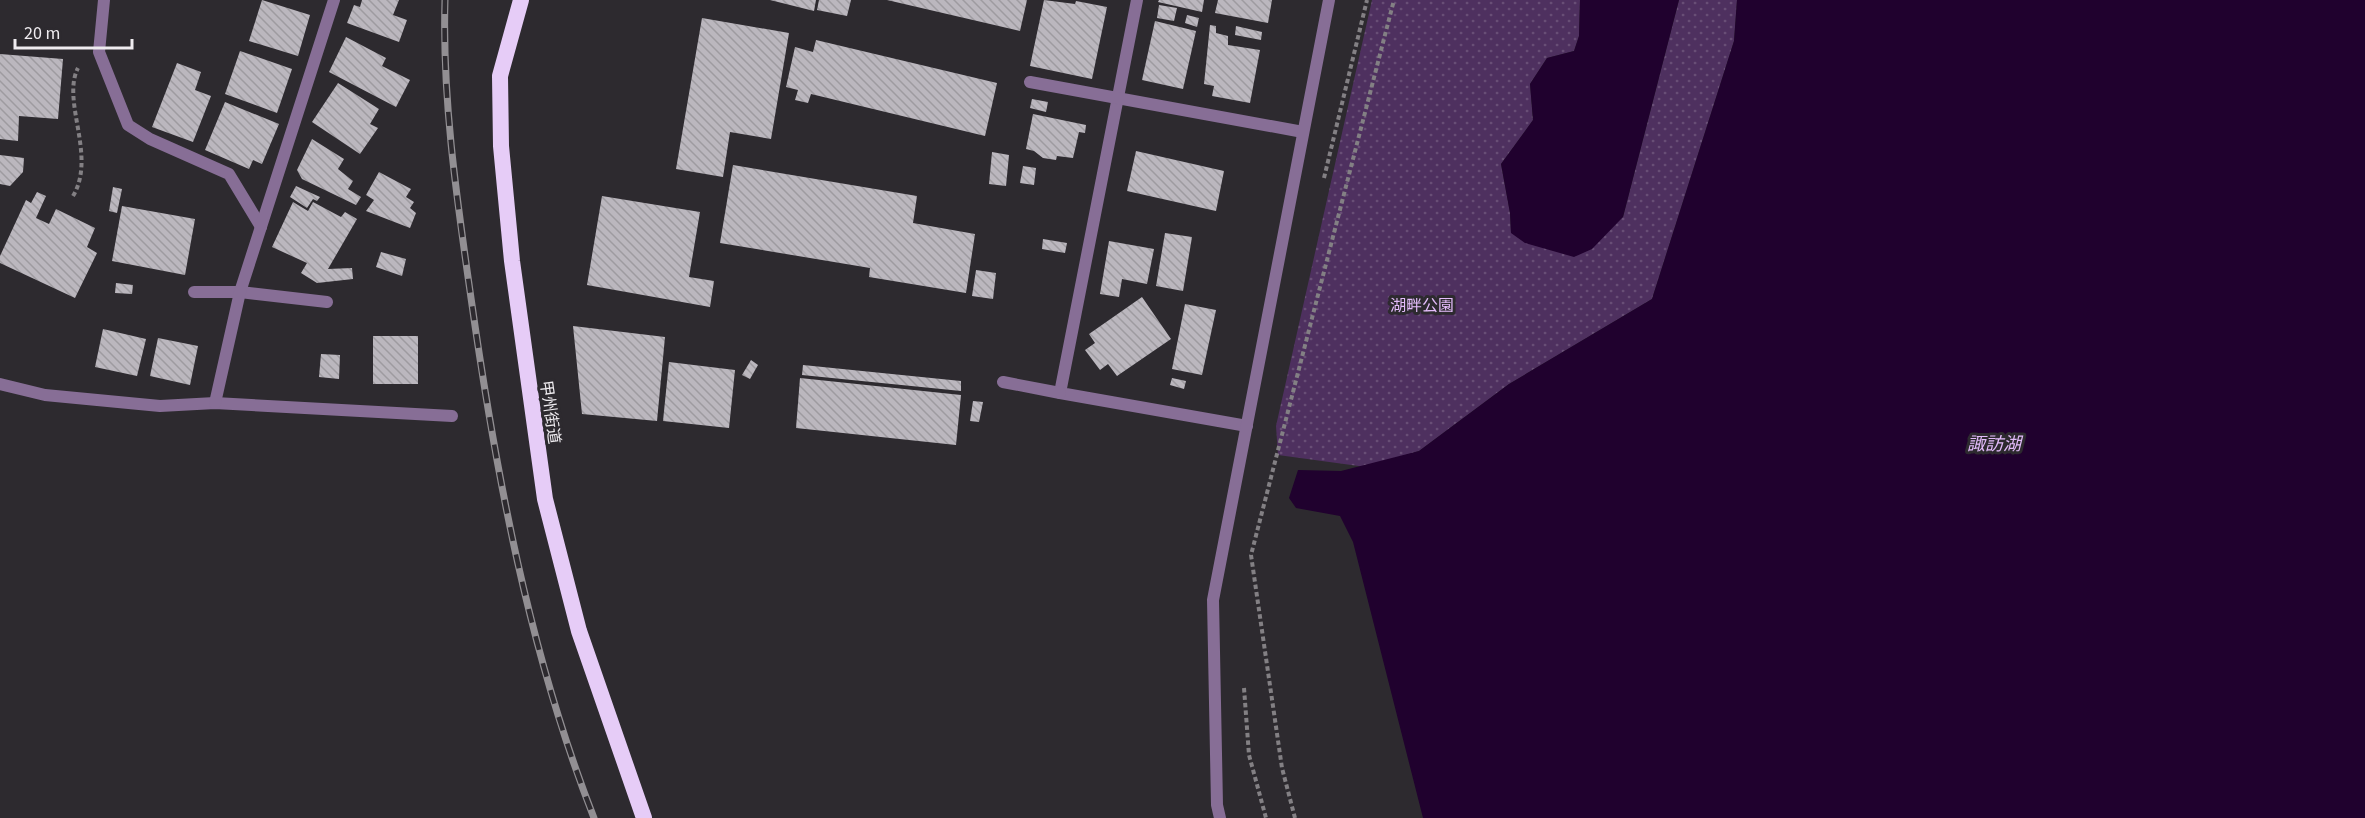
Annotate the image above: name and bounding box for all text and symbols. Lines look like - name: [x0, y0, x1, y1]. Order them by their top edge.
- scale bar: [15, 12, 132, 50]
- text: 20 m: [24, 21, 60, 46]
- park label: 湖畔公園: [1390, 295, 1454, 317]
- street label: 甲州街道: [535, 379, 565, 445]
- water label: 諏訪湖: [1967, 432, 2024, 457]

